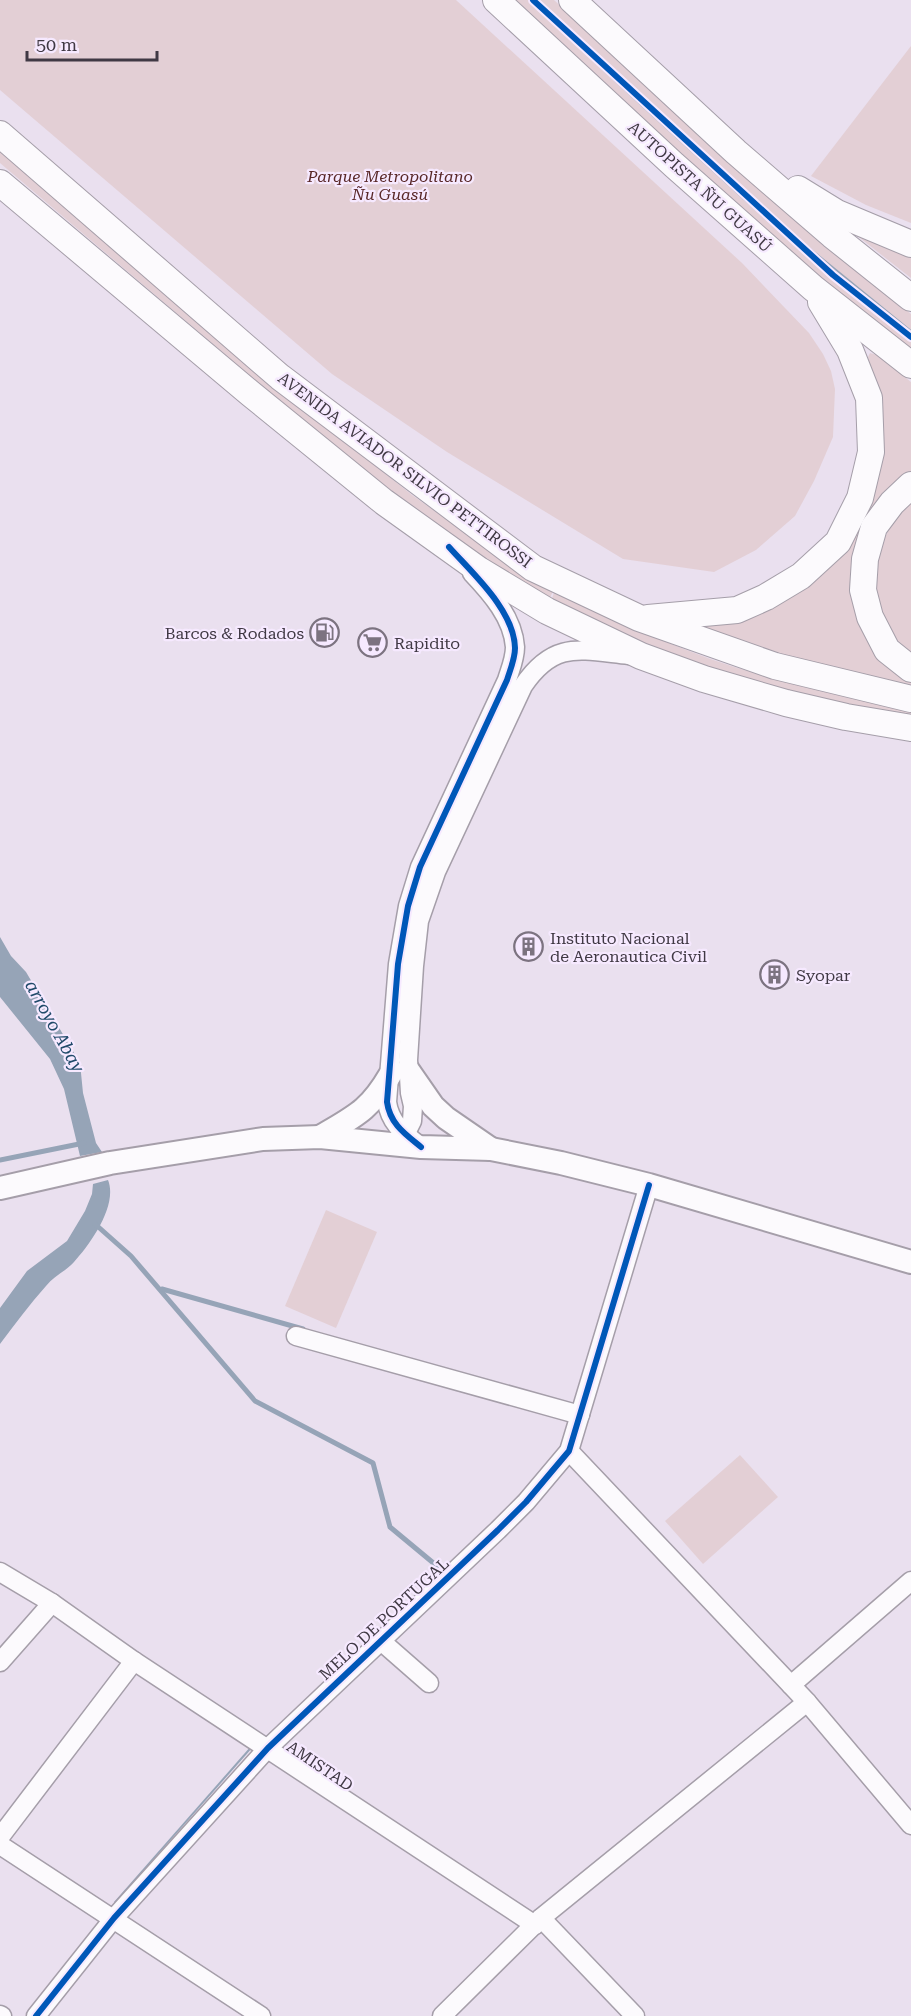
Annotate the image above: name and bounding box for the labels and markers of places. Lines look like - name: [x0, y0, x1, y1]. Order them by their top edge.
- fuel station icon: Barcos & Rodados: [309, 617, 341, 649]
- place label: Barcos & Rodados: [165, 624, 304, 643]
- supermarket icon: Rapidito: [357, 627, 389, 659]
- place label: Rapidito: [394, 634, 460, 653]
- place label: Instituto Nacional de Aeronautica Civil: [550, 929, 707, 966]
- building icon: Instituto Nacional de Aeronautica Civil: [513, 931, 545, 963]
- building icon: Syopar: [759, 959, 791, 991]
- place label: Syopar: [796, 966, 851, 985]

